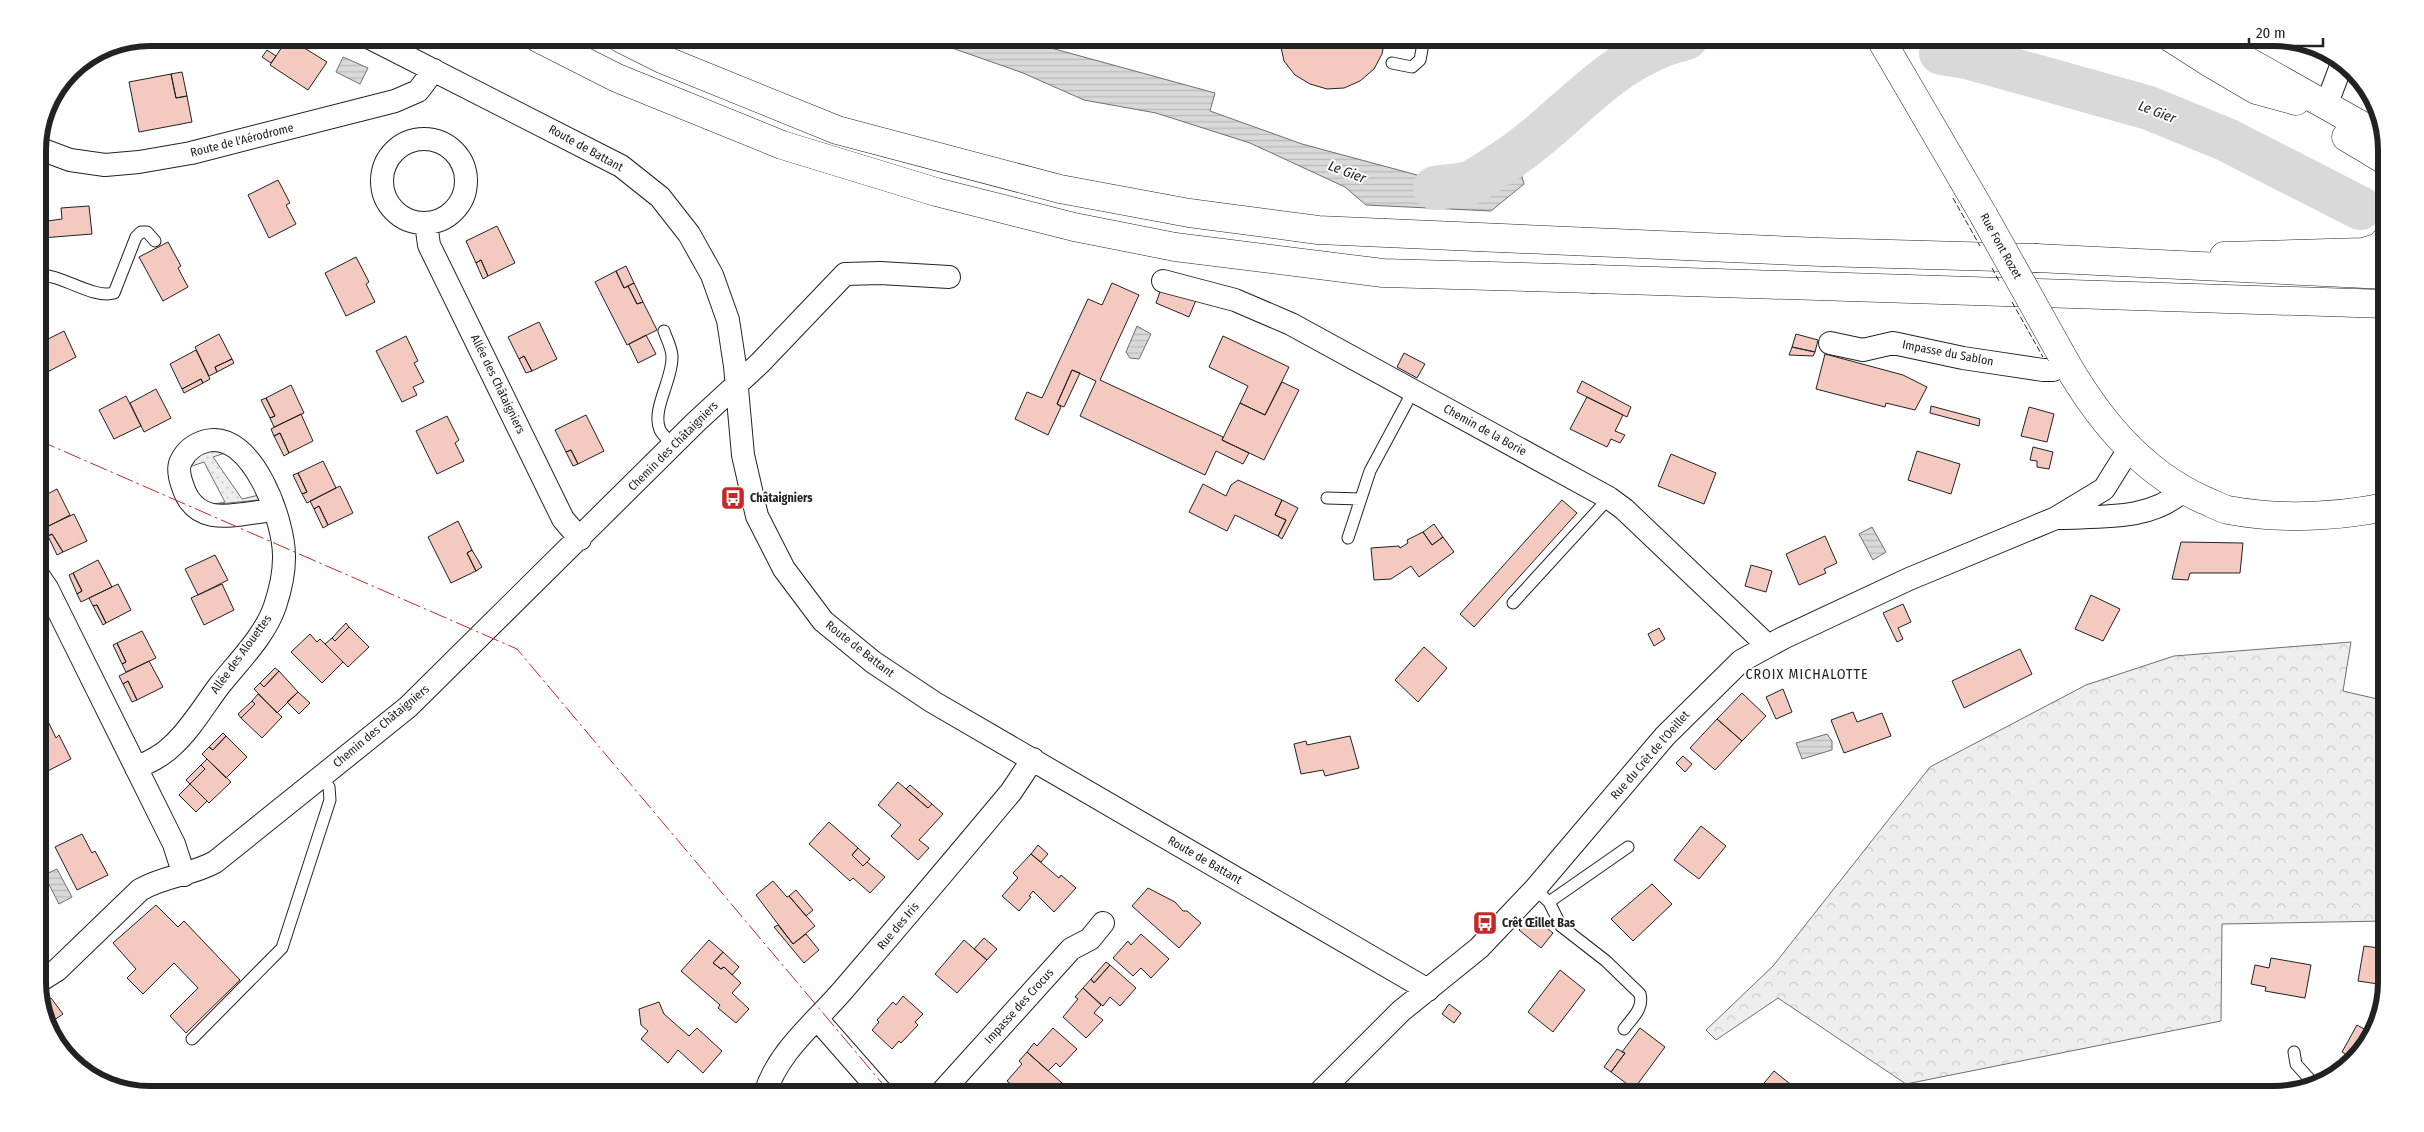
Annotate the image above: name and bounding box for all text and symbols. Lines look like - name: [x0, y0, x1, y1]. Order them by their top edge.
- scale bar: [2249, 15, 2323, 47]
- text: 20 m: [2256, 24, 2286, 42]
- water label: Le Gier: [2136, 97, 2179, 127]
- street label: Route de l'Aérodrome: [189, 120, 295, 160]
- street label: Route de Battant: [546, 122, 626, 174]
- water label: Le Gier: [1326, 157, 1369, 187]
- street label: Rue Font Rozet: [1977, 211, 2025, 281]
- street label: Allée des Châtaigniers: [468, 332, 528, 436]
- street label: Impasse du Sablon: [1901, 337, 1995, 369]
- street label: Chemin des Châtaigniers: [625, 398, 721, 494]
- street label: Chemin de la Borie: [1441, 401, 1529, 459]
- bus stop icon: Châtaigniers: [720, 485, 746, 511]
- place label: Châtaigniers: [750, 491, 813, 505]
- street label: Allée des Alouettes: [208, 612, 274, 696]
- street label: Route de Battant: [823, 618, 897, 680]
- district label: CROIX MICHALOTTE: [1745, 666, 1869, 683]
- street label: Chemin des Châtaigniers: [330, 682, 432, 770]
- street label: Rue du Crêt de l'Oeillet: [1608, 708, 1692, 802]
- street label: Route de Battant: [1166, 833, 1244, 887]
- street label: Rue des Iris: [874, 900, 922, 952]
- bus stop icon: Crêt Œillet Bas: [1472, 910, 1498, 936]
- place label: Crêt Œillet Bas: [1502, 916, 1576, 930]
- street label: Impasse des Crocus: [982, 966, 1056, 1046]

